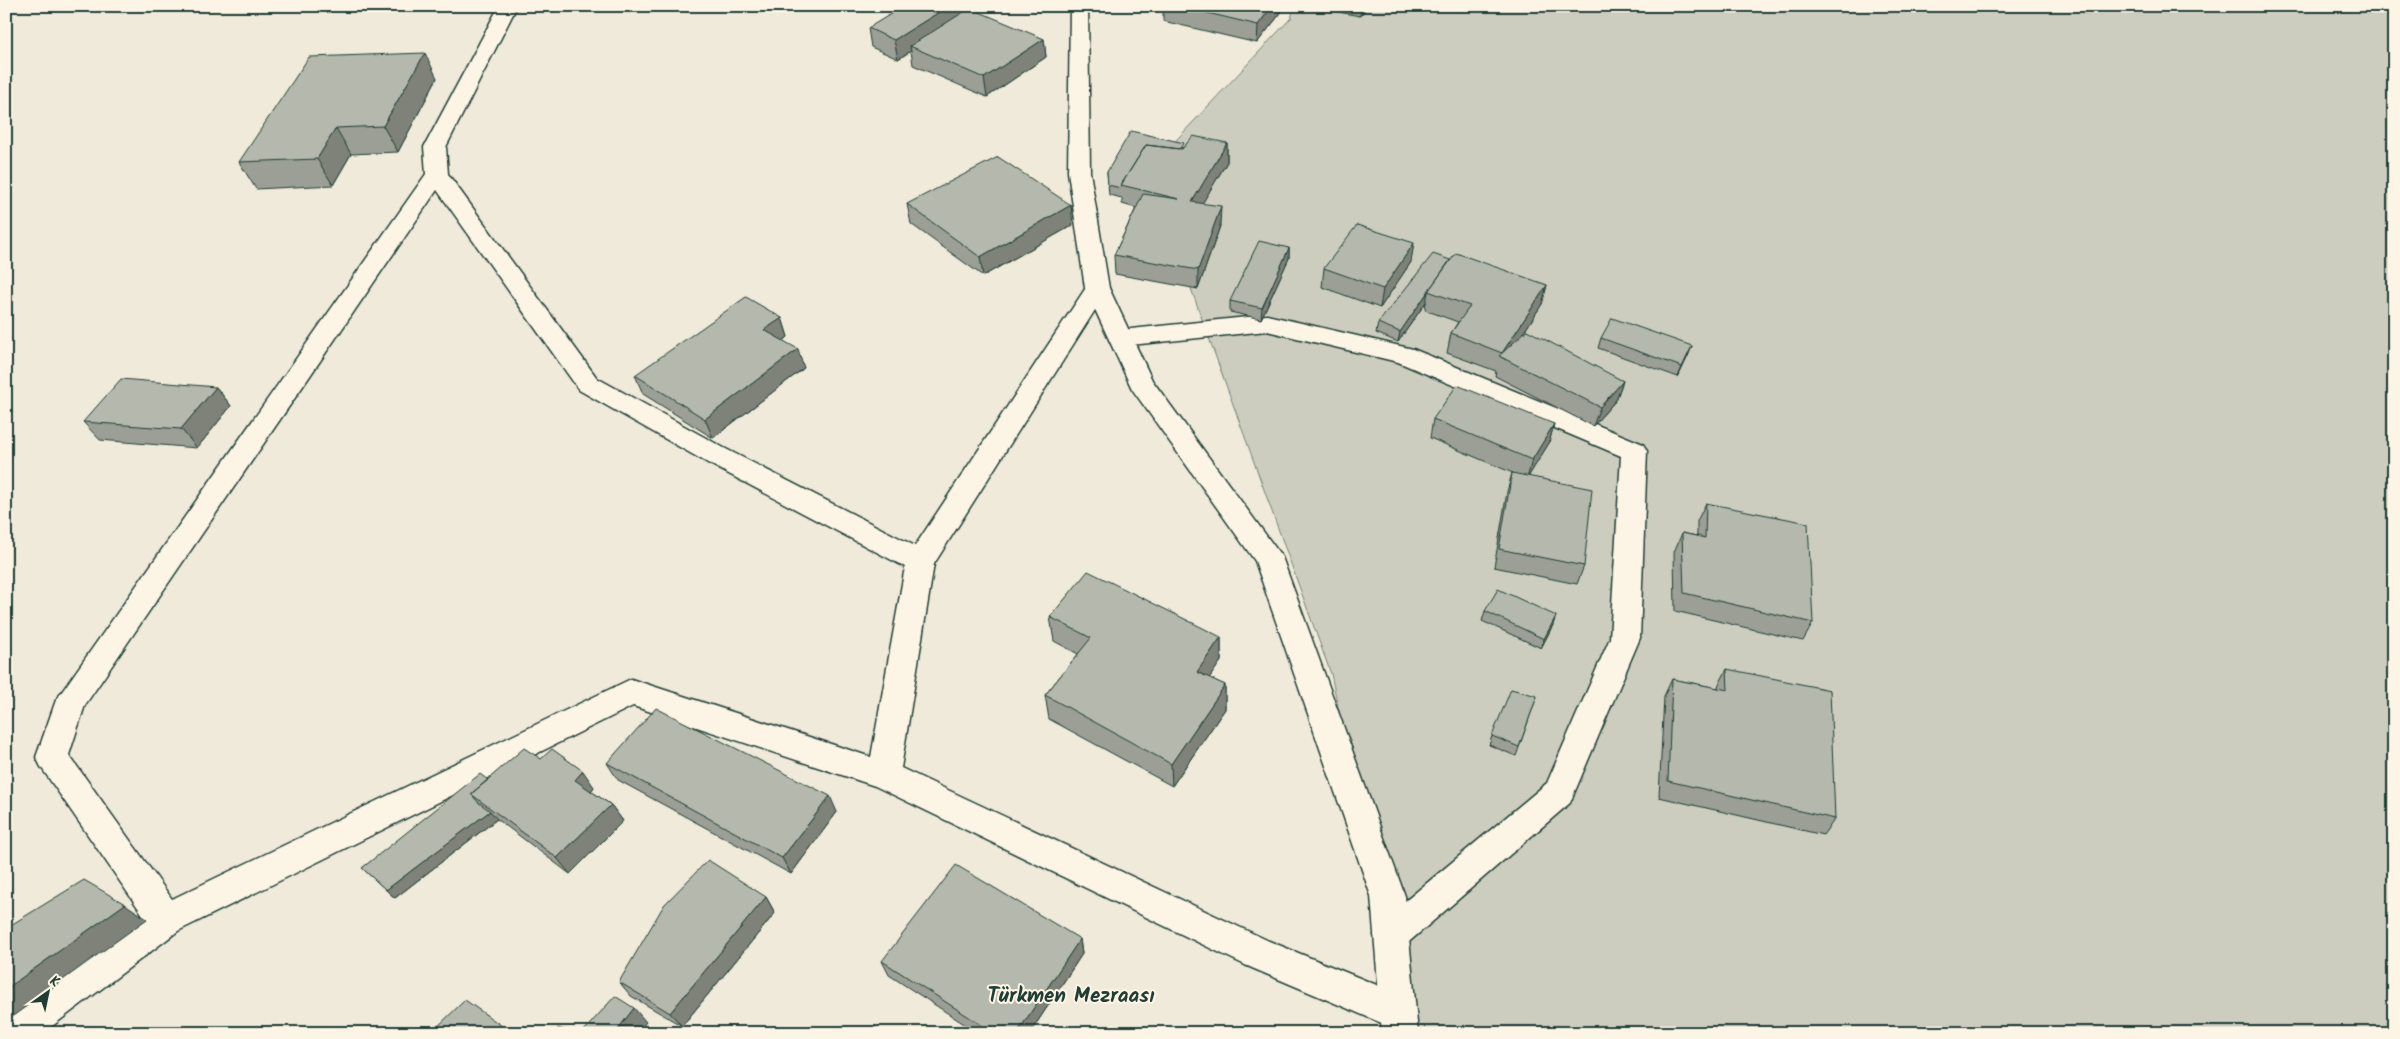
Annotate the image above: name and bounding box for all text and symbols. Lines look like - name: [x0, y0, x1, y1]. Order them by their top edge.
- north arrow: [22, 966, 72, 1016]
- text: K: [45, 970, 65, 994]
- district label: Türkmen Mezraası: [987, 980, 1155, 1013]

